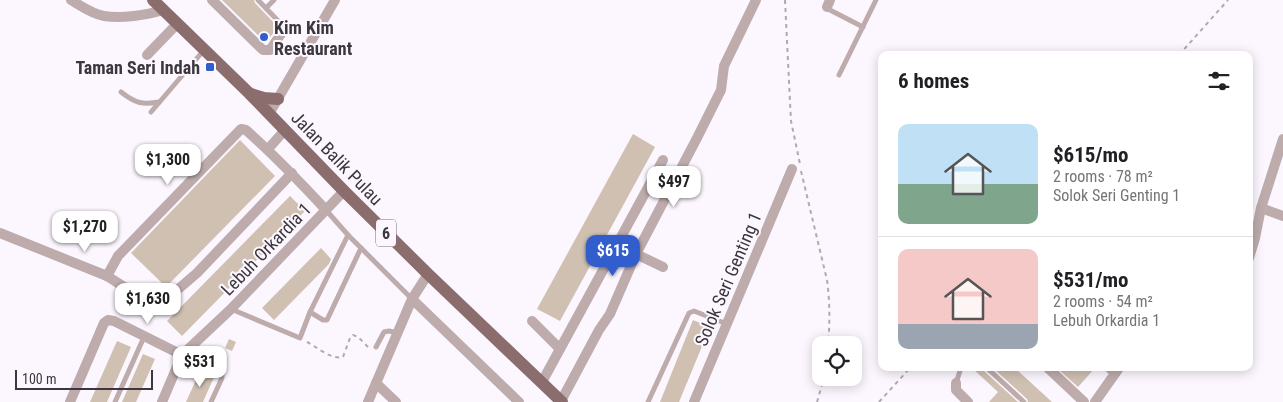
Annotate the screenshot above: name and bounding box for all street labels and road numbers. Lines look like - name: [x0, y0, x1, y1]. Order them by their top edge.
- street label: Jalan Balik Pulau: [287, 107, 387, 209]
- street label: Lebuh Orkardia 1: [217, 198, 315, 300]
- street label: Solok Seri Genting 1: [690, 209, 766, 349]
- road number: 6: [376, 220, 396, 247]

